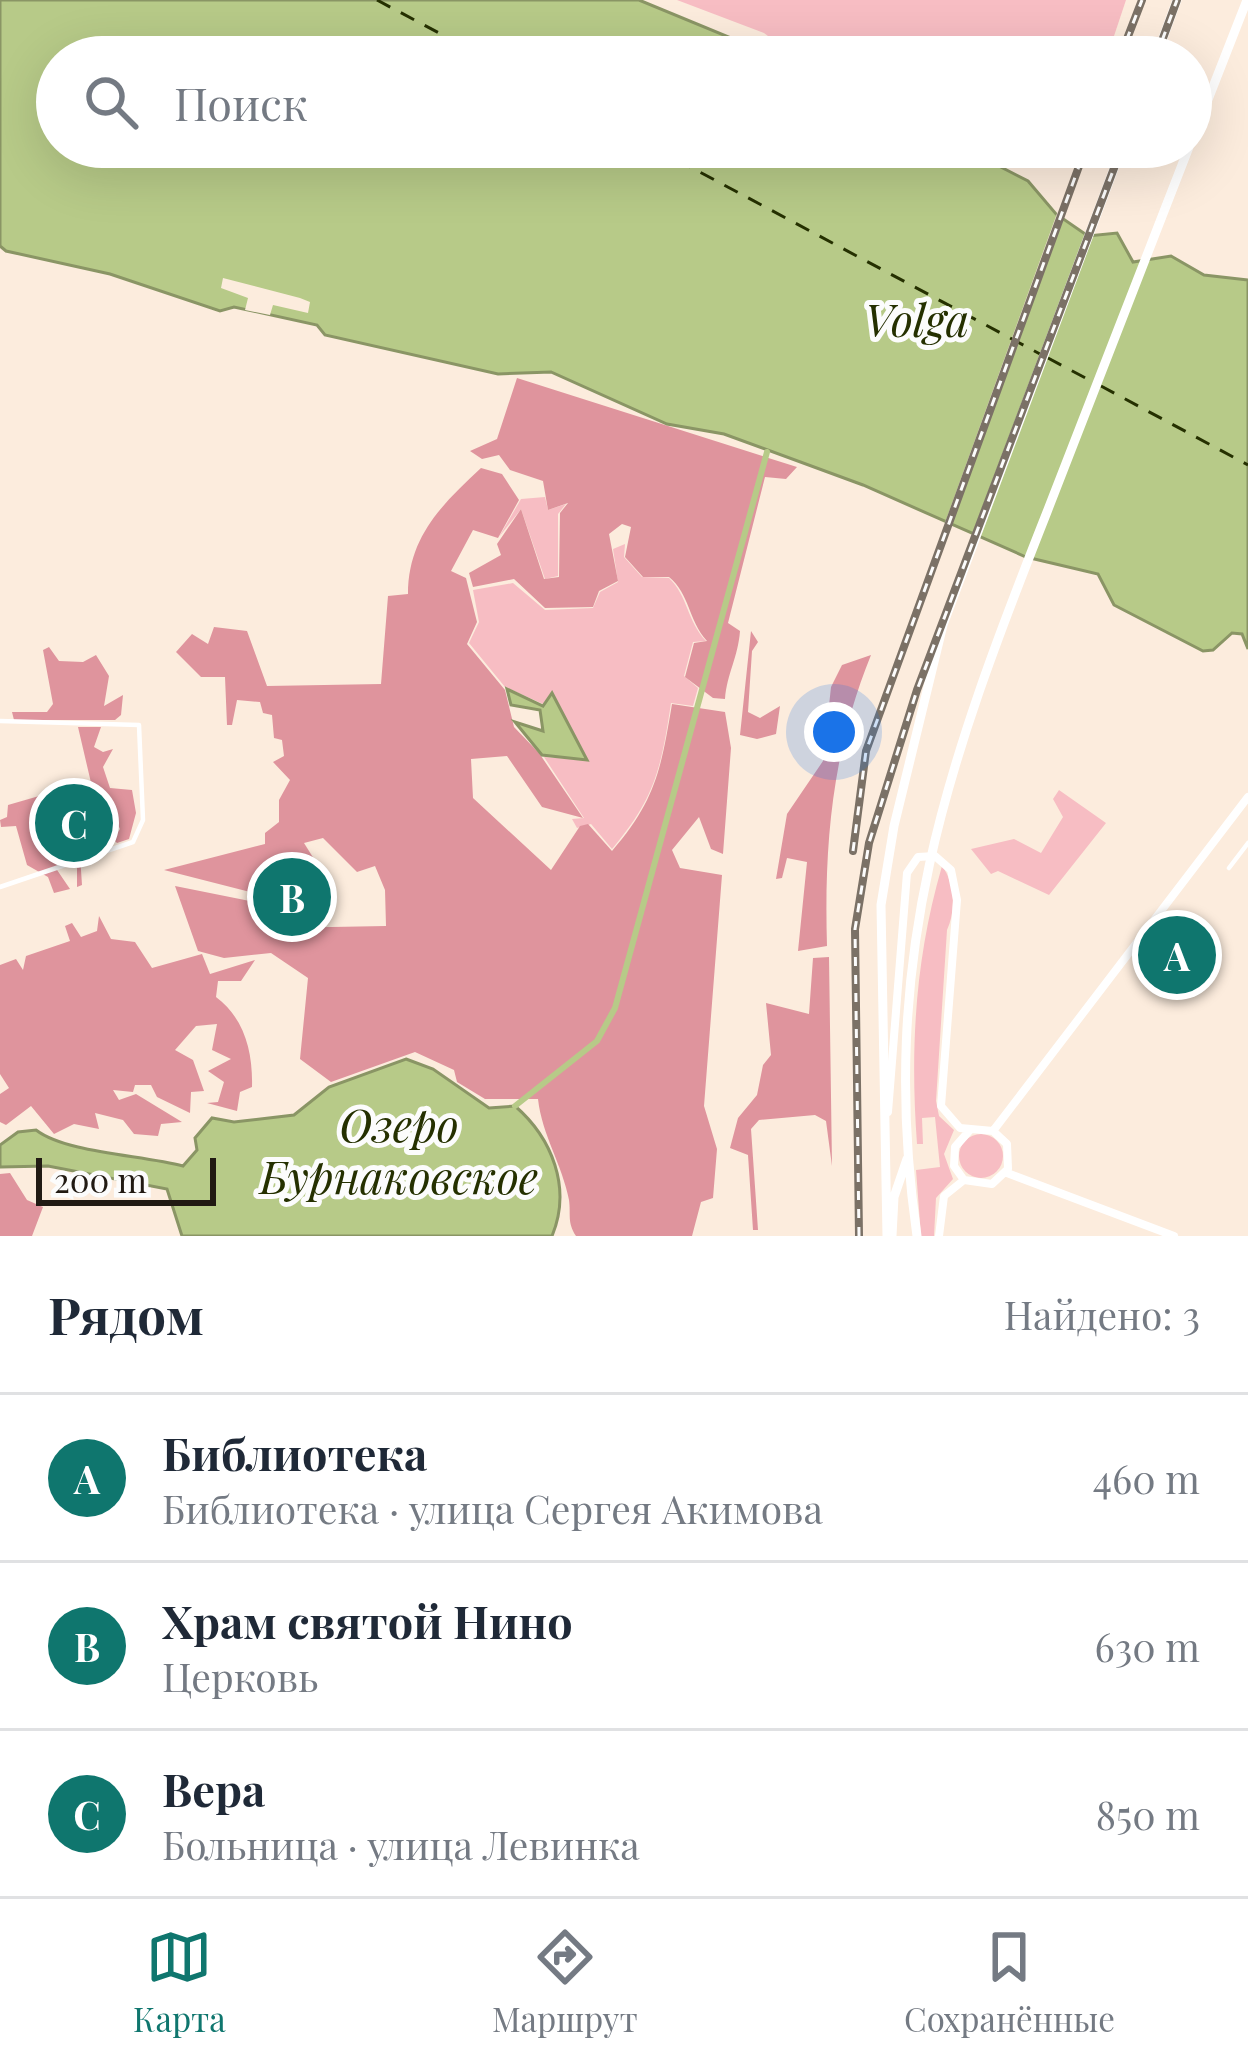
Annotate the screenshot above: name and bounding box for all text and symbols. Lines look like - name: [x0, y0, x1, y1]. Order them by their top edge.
- search box: [36, 36, 1212, 168]
- icon: search: [78, 69, 144, 135]
- text: Поиск: [174, 72, 308, 132]
- water label: Volga: [865, 288, 969, 348]
- your location: [804, 702, 864, 762]
- pin: C: [35, 778, 113, 868]
- pin: B: [253, 852, 331, 942]
- pin: A: [1138, 910, 1216, 1000]
- water label: Озеро Бурнаковское: [258, 1093, 538, 1205]
- scale bar: [36, 1152, 216, 1205]
- text: 200 m: [54, 1157, 147, 1201]
- text: Рядом: [48, 1280, 204, 1348]
- text: Найдено: 3: [1004, 1288, 1200, 1340]
- text: Библиотека: [162, 1422, 427, 1482]
- text: A: [74, 1452, 100, 1504]
- text: 460 m: [1093, 1452, 1200, 1504]
- text: Библиотека · улица Сергея Акимова: [162, 1482, 823, 1534]
- text: Храм святой Нино: [162, 1590, 573, 1650]
- text: B: [74, 1620, 100, 1672]
- text: 630 m: [1095, 1620, 1200, 1672]
- text: Церковь: [162, 1650, 318, 1702]
- text: Вера: [162, 1758, 265, 1818]
- text: C: [73, 1788, 101, 1840]
- text: 850 m: [1096, 1788, 1200, 1840]
- text: Больница · улица Левинка: [162, 1818, 640, 1870]
- tab: Карта: [133, 1924, 226, 2040]
- tab: Маршрут: [492, 1924, 638, 2040]
- tab: Сохранённые: [904, 1924, 1115, 2040]

